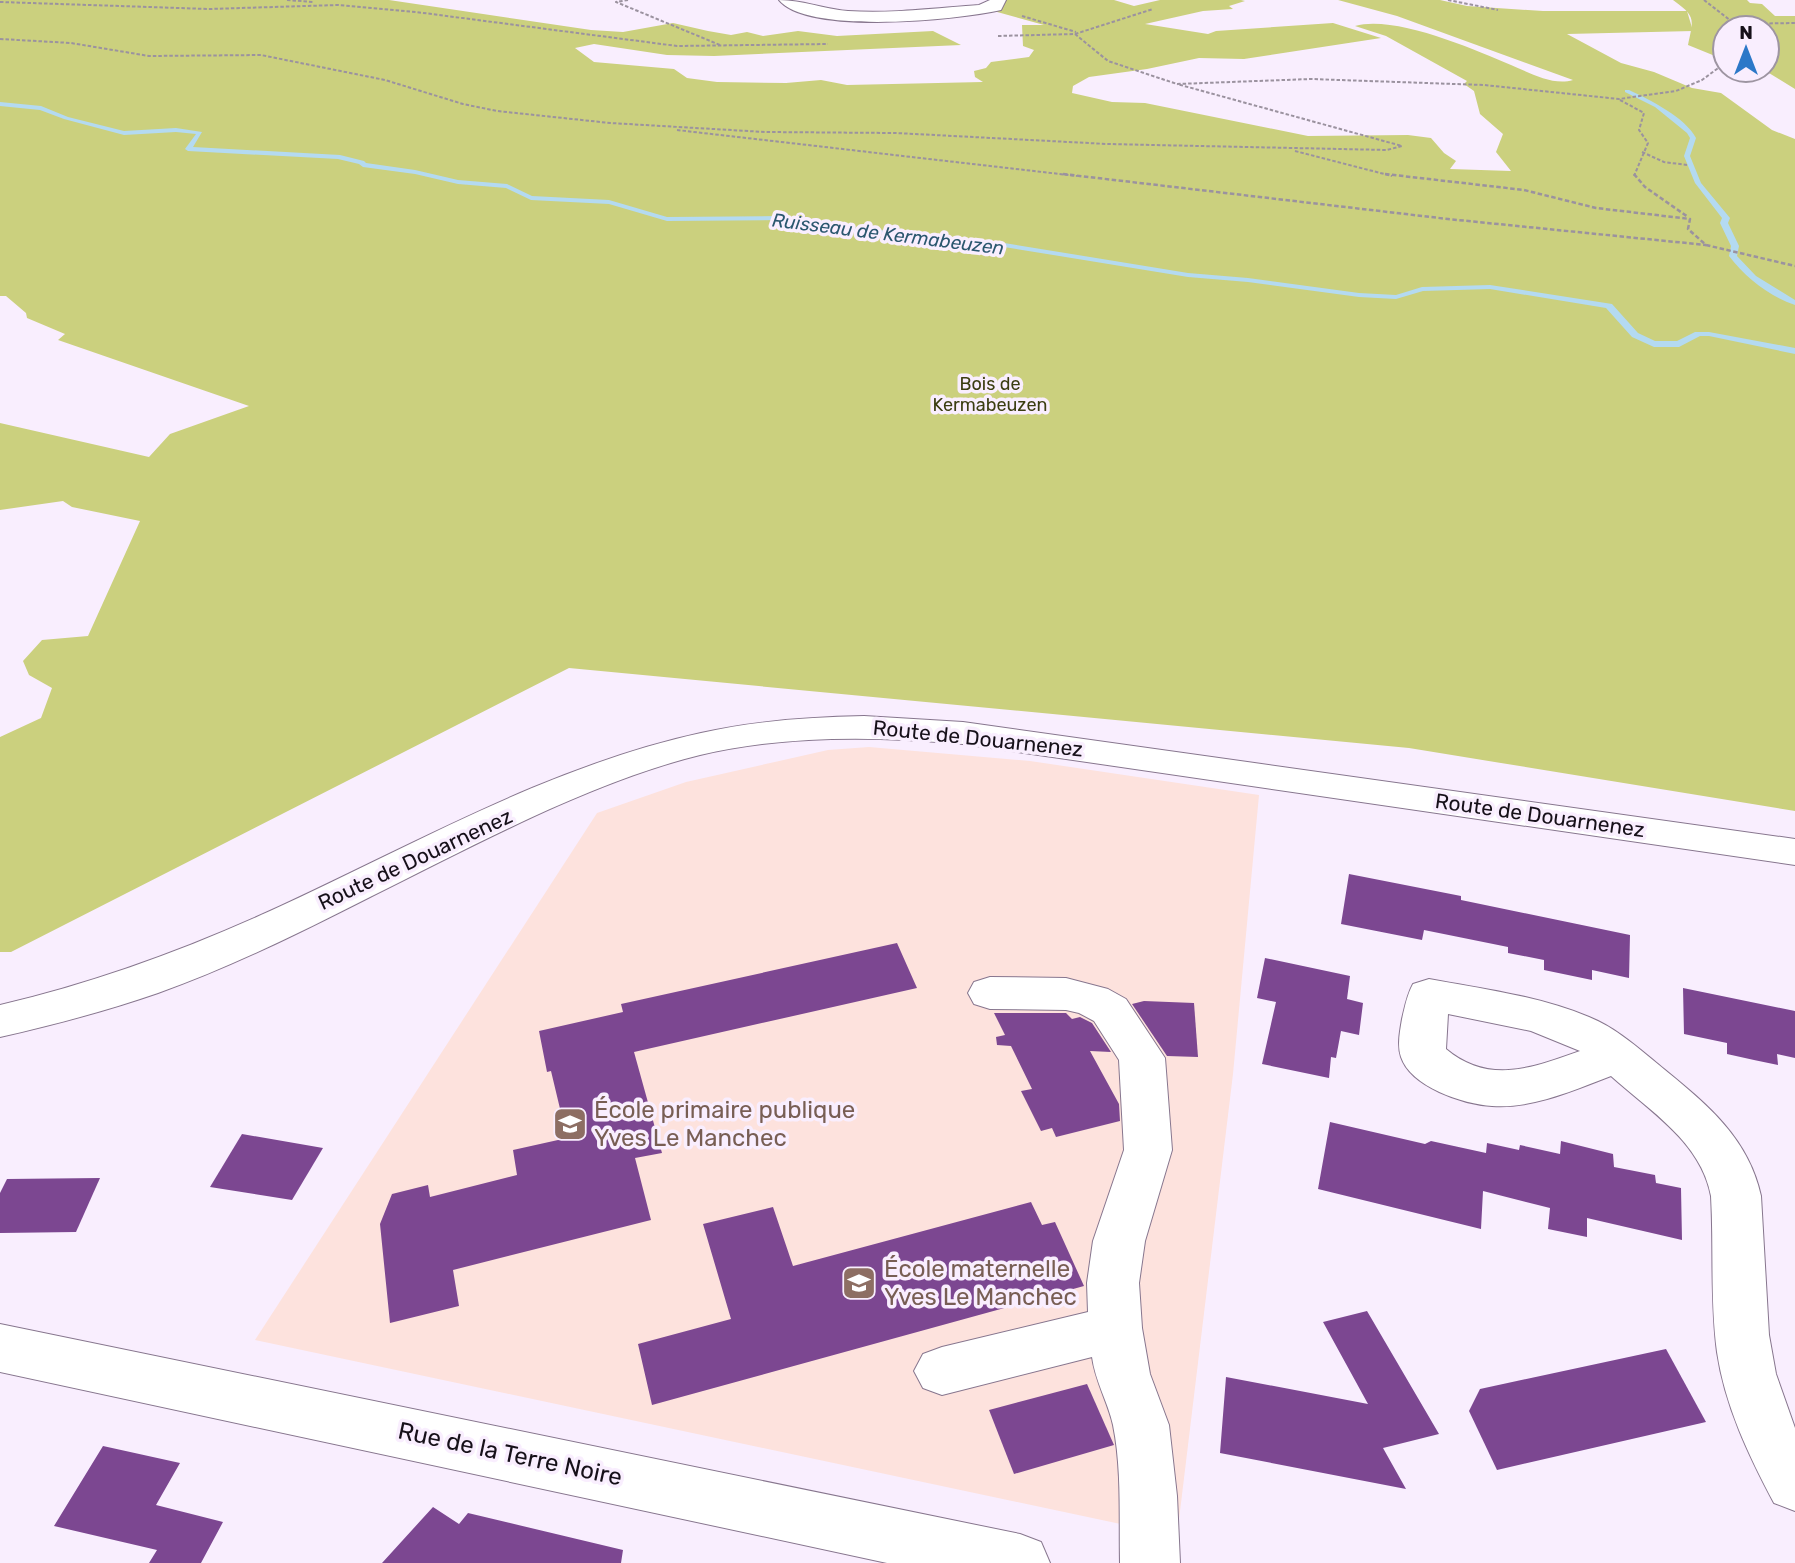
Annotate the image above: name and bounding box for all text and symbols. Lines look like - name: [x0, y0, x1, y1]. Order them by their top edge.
- north arrow: [1711, 14, 1781, 84]
- text: N: [1739, 21, 1753, 44]
- water label: Ruisseau de Kermabeuzen: [771, 208, 1005, 260]
- park label: Bois de Kermabeuzen: [933, 373, 1047, 416]
- street label: Route de Douarnenez: [872, 715, 1084, 761]
- street label: Route de Douarnenez: [1434, 788, 1646, 842]
- street label: Route de Douarnenez: [314, 803, 516, 915]
- place label: École primaire publique Yves Le Manchec: [594, 1096, 855, 1152]
- school or university icon: École primaire publique Yves Le Manchec: [551, 1105, 589, 1143]
- place label: École maternelle Yves Le Manchec: [884, 1255, 1077, 1311]
- school or university icon: École maternelle Yves Le Manchec: [840, 1264, 878, 1302]
- street label: Rue de la Terre Noire: [395, 1417, 625, 1491]

